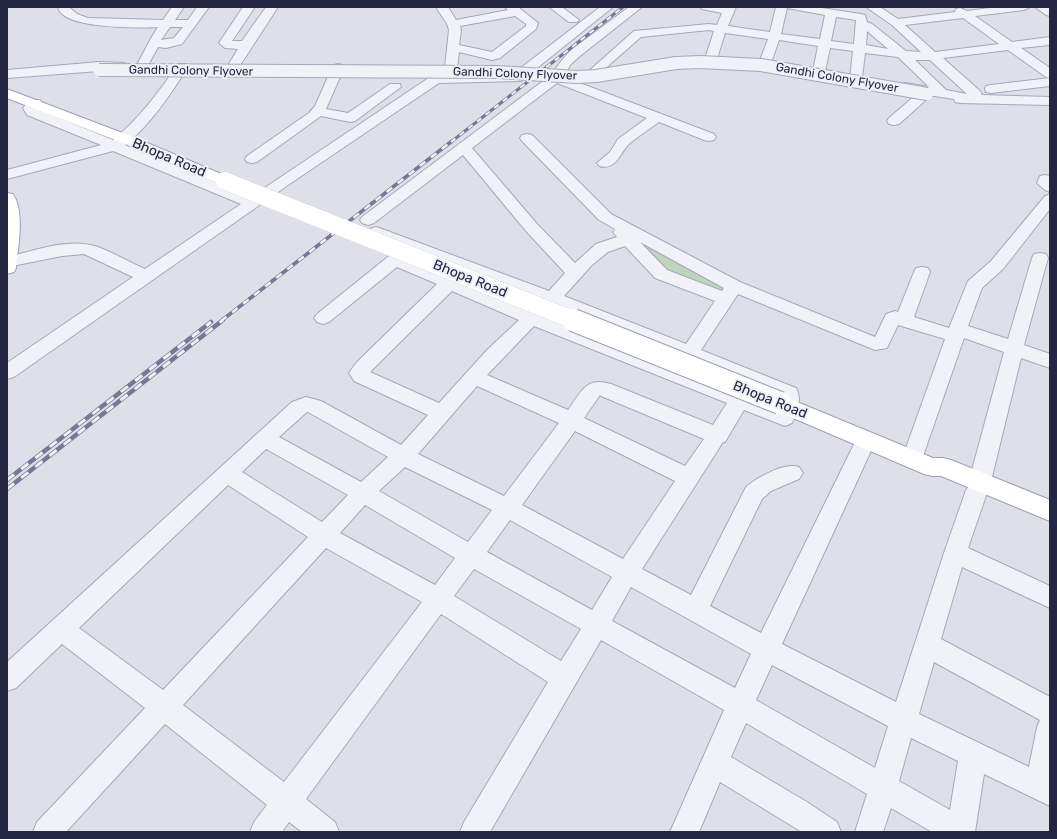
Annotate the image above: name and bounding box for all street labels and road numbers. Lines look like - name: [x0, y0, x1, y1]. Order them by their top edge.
- street label: Gandhi Colony Flyover: [774, 60, 900, 96]
- street label: Gandhi Colony Flyover: [129, 63, 253, 79]
- street label: Gandhi Colony Flyover: [453, 65, 577, 83]
- street label: Bhopa Road: [130, 135, 208, 181]
- street label: Bhopa Road: [430, 256, 510, 302]
- street label: Bhopa Road: [730, 377, 810, 423]

